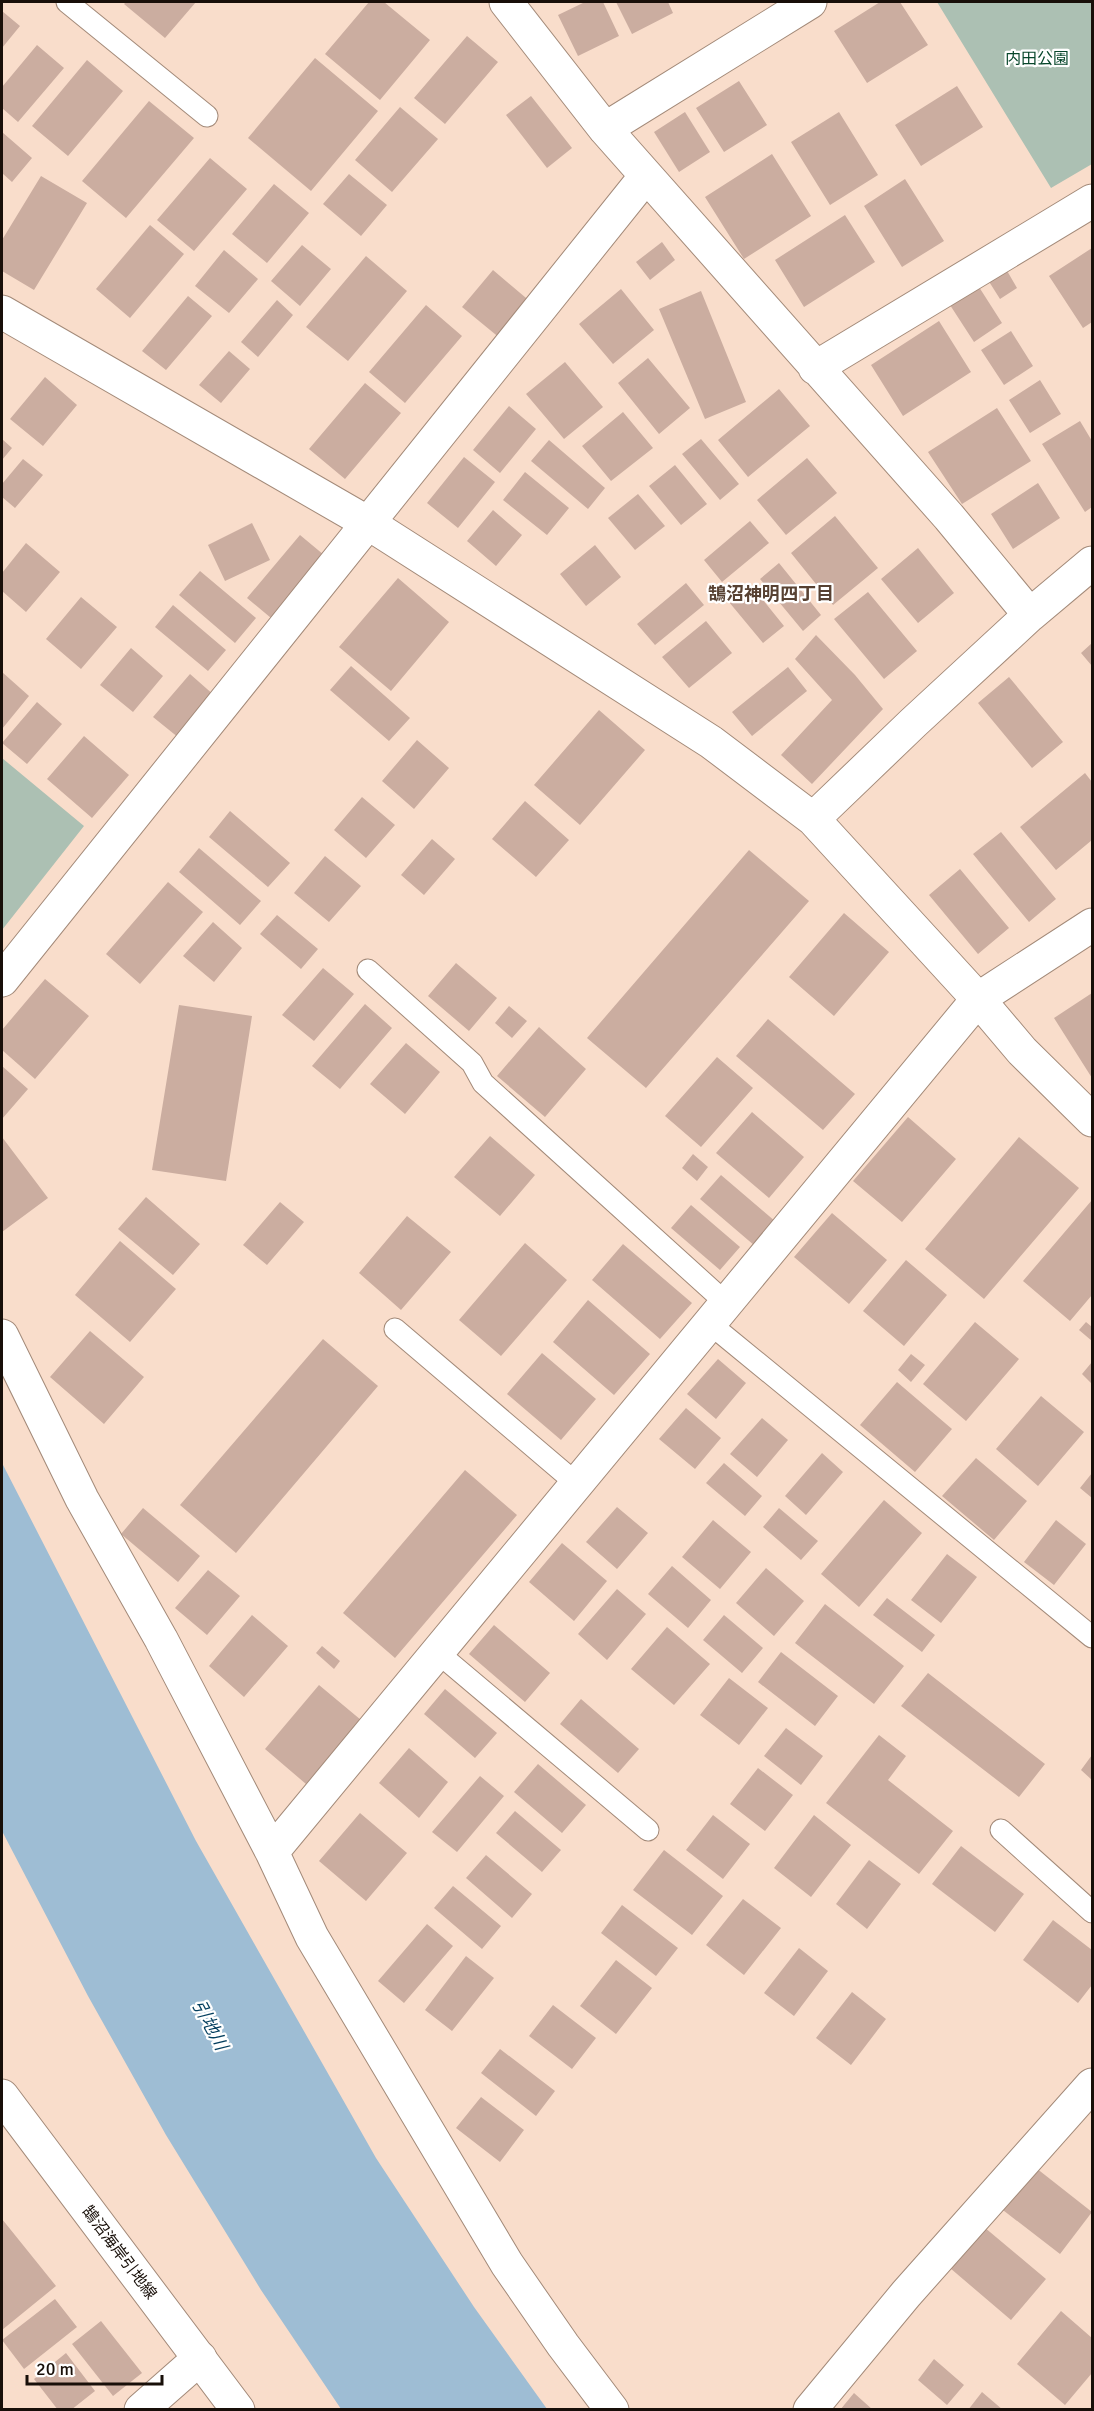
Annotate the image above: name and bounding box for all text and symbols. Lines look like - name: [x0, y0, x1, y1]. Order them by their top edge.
- park label: 内田公園: [1005, 49, 1069, 69]
- district label: 鵠沼神明四丁目: [708, 583, 834, 605]
- water label: 引地川: [188, 1996, 233, 2056]
- street label: 鵠沼海岸引地線: [78, 2202, 161, 2303]
- scale bar: [27, 2348, 162, 2386]
- text: 20 m: [36, 2358, 74, 2380]

